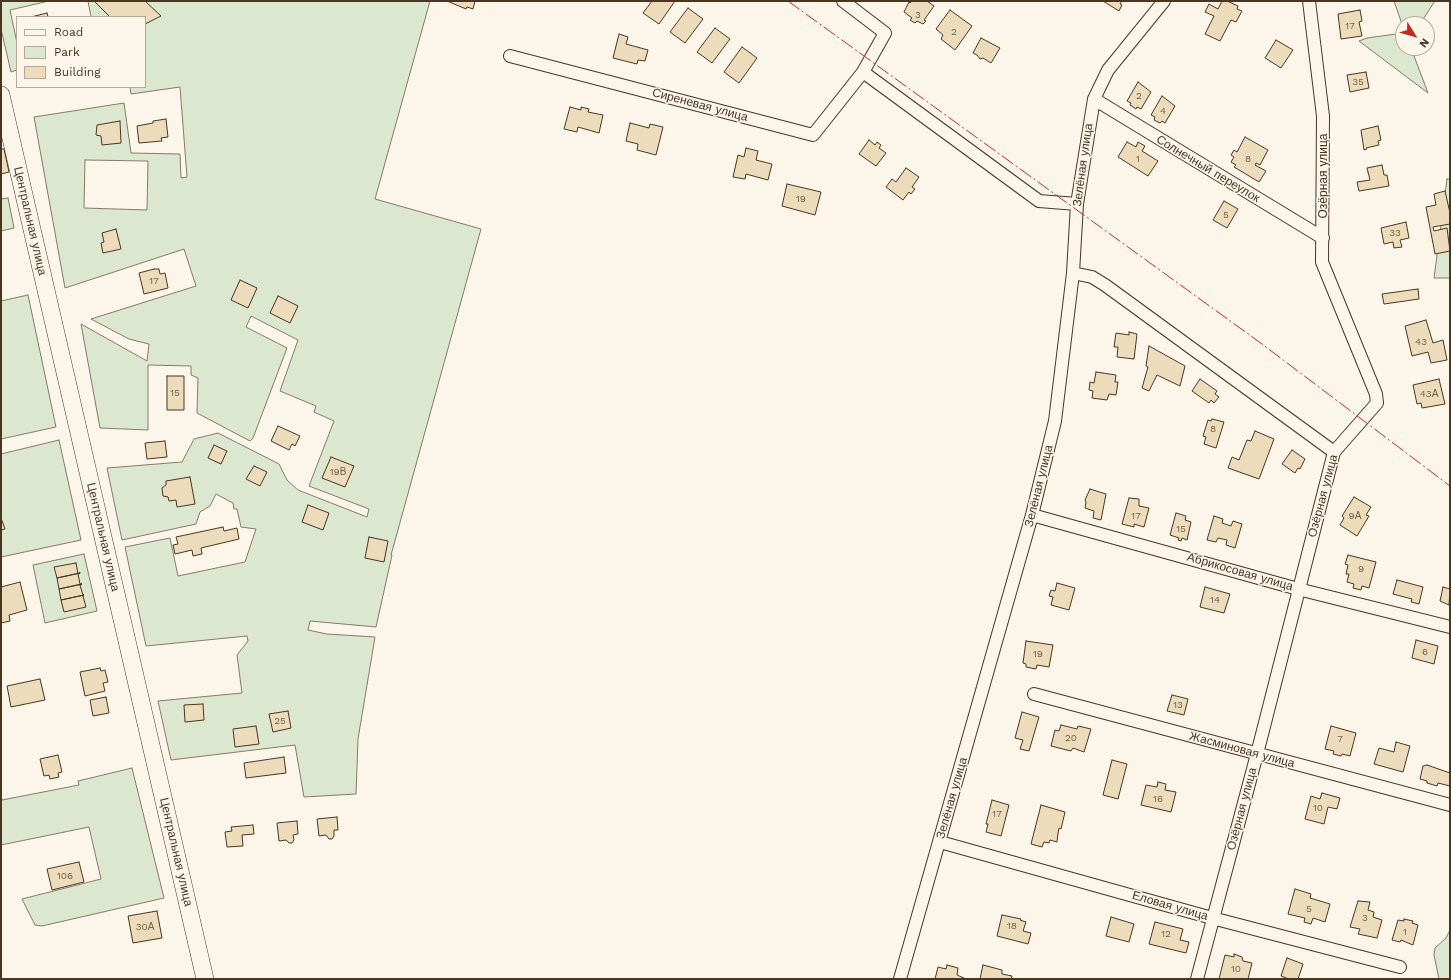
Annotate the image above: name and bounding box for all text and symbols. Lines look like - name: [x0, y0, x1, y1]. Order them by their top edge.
- house number: 3: [915, 9, 921, 21]
- legend: [16, 16, 146, 88]
- north arrow: [1395, 16, 1435, 56]
- house number: 17: [1345, 20, 1355, 32]
- text: Road: [54, 25, 83, 39]
- house number: 2: [951, 26, 957, 38]
- text: N: [1417, 36, 1432, 50]
- text: Park: [54, 45, 80, 59]
- text: Building: [54, 65, 101, 79]
- house number: 35: [1352, 76, 1364, 88]
- street label: Сиреневая улица: [651, 85, 749, 125]
- house number: 2: [1136, 90, 1142, 102]
- house number: 4: [1160, 105, 1166, 117]
- street label: Зелёная улица: [1070, 122, 1096, 208]
- street label: Солнечный переулок: [1154, 132, 1262, 206]
- street label: Озёрная улица: [1316, 133, 1330, 219]
- house number: 1: [1136, 153, 1140, 165]
- house number: 8: [1245, 153, 1251, 165]
- street label: Центральная улица: [10, 165, 50, 277]
- house number: 19: [796, 193, 806, 205]
- house number: 5: [1223, 209, 1229, 221]
- house number: 33: [1389, 227, 1401, 239]
- house number: 17: [149, 275, 159, 287]
- house number: 43: [1415, 336, 1427, 348]
- house number: 15: [170, 387, 180, 399]
- house number: 43А: [1420, 388, 1438, 400]
- house number: 8: [1210, 423, 1216, 435]
- street label: Зелёная улица: [1022, 443, 1056, 529]
- street label: Озёрная улица: [1305, 453, 1341, 539]
- house number: 19В: [330, 466, 346, 478]
- street label: Центральная улица: [83, 481, 123, 593]
- house number: 17: [1131, 510, 1141, 522]
- house number: 9А: [1349, 510, 1361, 522]
- house number: 15: [1176, 523, 1186, 535]
- street label: Абрикосовая улица: [1185, 550, 1295, 594]
- house number: 9: [1358, 563, 1364, 575]
- house number: 14: [1210, 594, 1220, 606]
- house number: 6: [1422, 646, 1428, 658]
- house number: 19: [1033, 648, 1043, 660]
- house number: 13: [1173, 699, 1183, 711]
- house number: 25: [274, 715, 286, 727]
- street label: Жасминовая улица: [1188, 729, 1296, 771]
- house number: 20: [1065, 732, 1077, 744]
- house number: 7: [1337, 733, 1343, 745]
- street label: Зелёная улица: [933, 756, 971, 840]
- street label: Озёрная улица: [1224, 766, 1260, 852]
- house number: 16: [1153, 793, 1163, 805]
- street label: Центральная улица: [156, 796, 196, 908]
- house number: 10: [1313, 802, 1323, 814]
- house number: 17: [992, 808, 1002, 820]
- house number: 106: [57, 870, 73, 882]
- street label: Еловая улица: [1130, 888, 1210, 924]
- house number: 5: [1306, 903, 1312, 915]
- house number: 3: [1362, 912, 1368, 924]
- house number: 18: [1007, 920, 1017, 932]
- house number: 30А: [136, 921, 154, 933]
- house number: 1: [1403, 926, 1407, 938]
- house number: 12: [1161, 928, 1171, 940]
- house number: 10: [1231, 963, 1241, 975]

